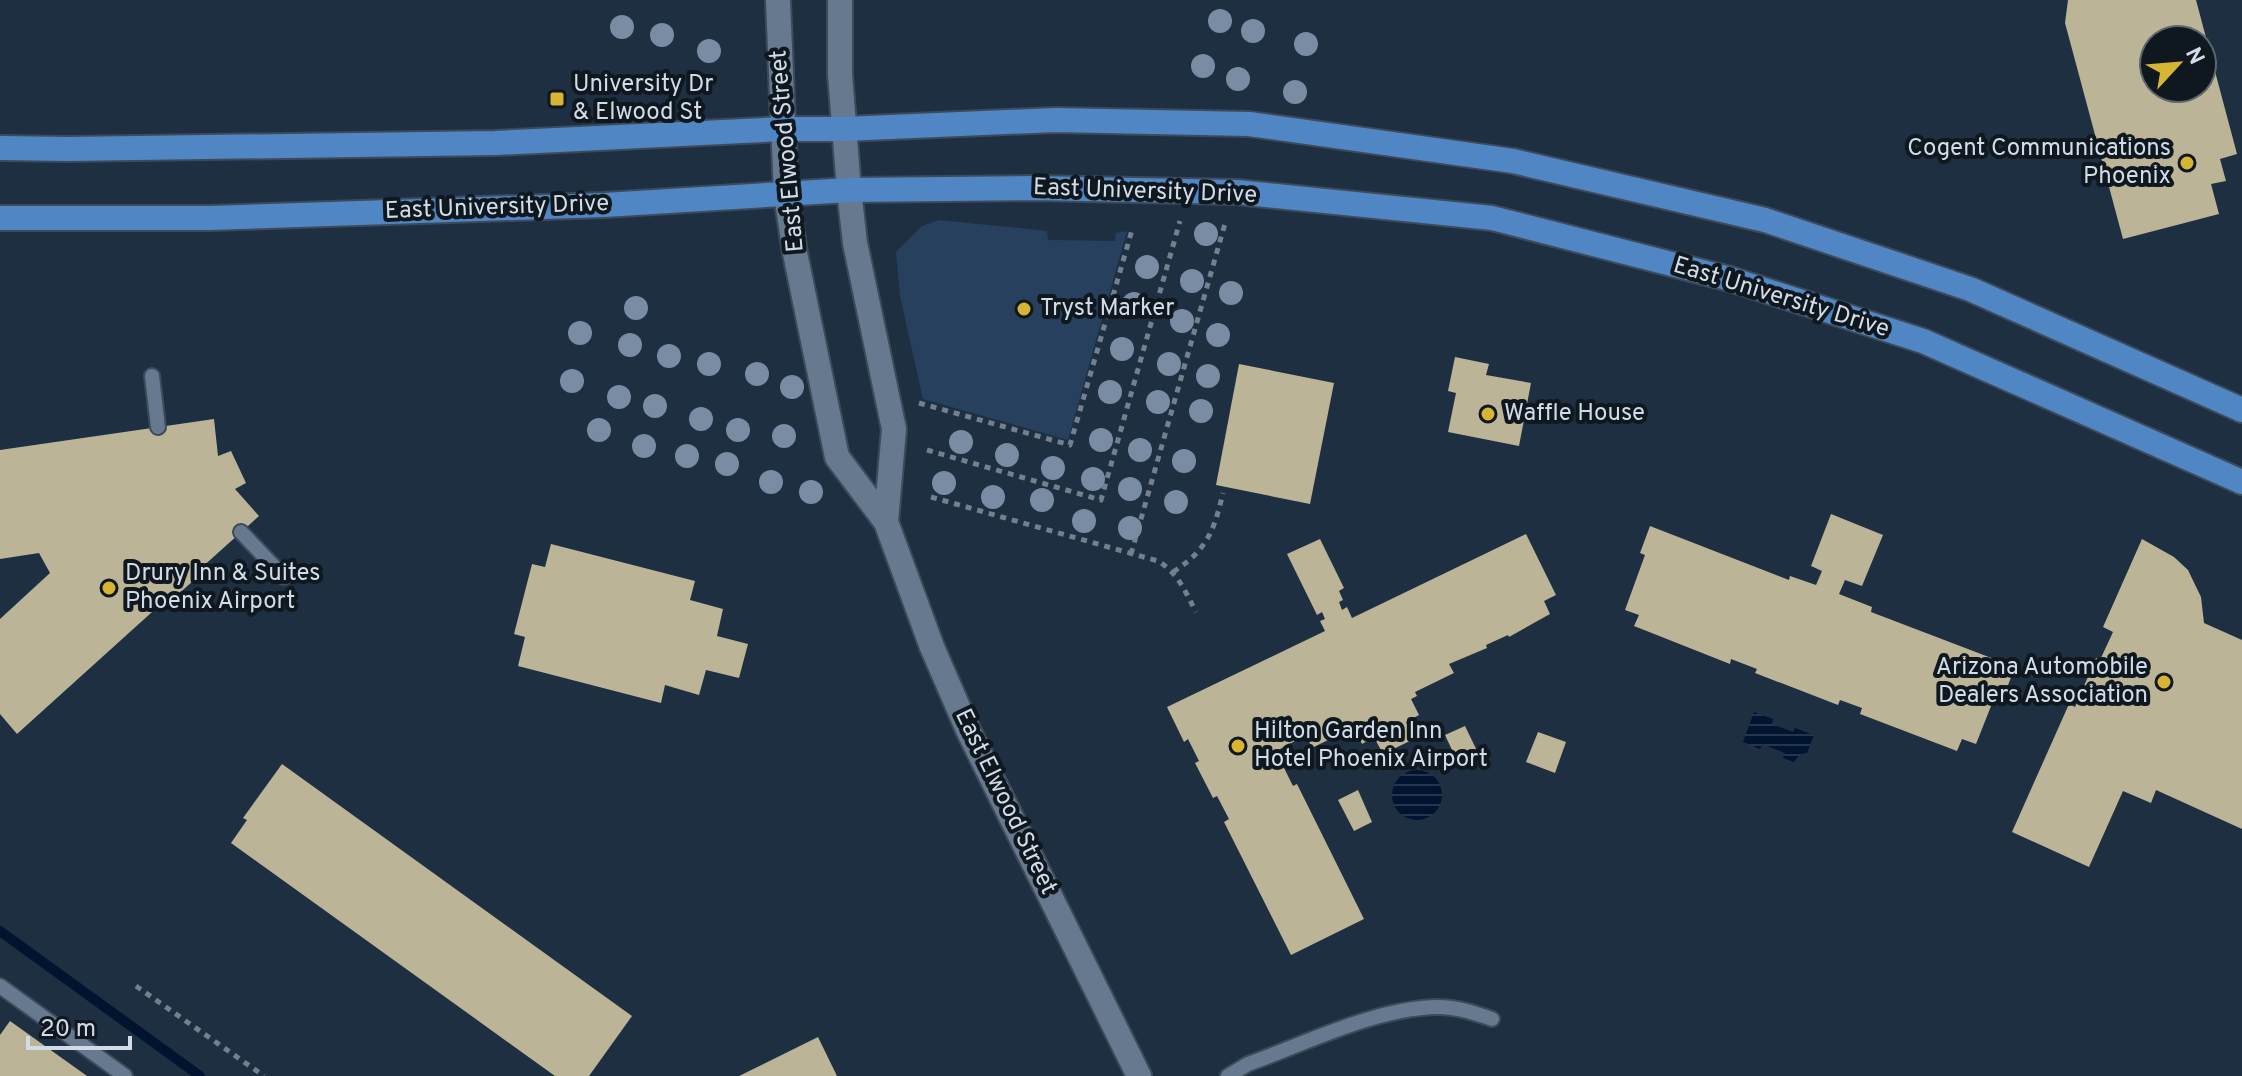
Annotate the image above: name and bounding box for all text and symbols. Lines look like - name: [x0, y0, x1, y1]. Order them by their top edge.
- north arrow: [2138, 24, 2218, 104]
- text: N: [2178, 43, 2209, 69]
- street label: East Elwood Street: [764, 49, 812, 253]
- place label: University Dr & Elwood St: [573, 70, 714, 128]
- marker: University Dr & Elwood St: [548, 90, 566, 108]
- place label: Cogent Communications Phoenix: [1907, 134, 2171, 192]
- marker: Cogent Communications Phoenix: [2178, 154, 2196, 172]
- street label: East University Drive: [1032, 173, 1258, 211]
- street label: East University Drive: [384, 189, 610, 227]
- street label: East University Drive: [1669, 251, 1893, 345]
- place label: Tryst Marker: [1040, 294, 1175, 324]
- marker: Tryst Marker: [1015, 300, 1033, 318]
- place label: Waffle House: [1504, 399, 1645, 429]
- marker: Waffle House: [1479, 405, 1497, 423]
- place label: Drury Inn & Suites Phoenix Airport: [125, 559, 321, 617]
- marker: Drury Inn & Suites Phoenix Airport: [100, 579, 118, 597]
- place label: Arizona Automobile Dealers Association: [1936, 653, 2148, 711]
- marker: Arizona Automobile Dealers Association: [2155, 673, 2173, 691]
- street label: East Elwood Street: [947, 704, 1063, 900]
- place label: Hilton Garden Inn Hotel Phoenix Airport: [1254, 717, 1488, 775]
- marker: Hilton Garden Inn Hotel Phoenix Airport: [1229, 737, 1247, 755]
- scale bar: [28, 1000, 130, 1050]
- text: 20 m: [40, 1015, 96, 1045]

